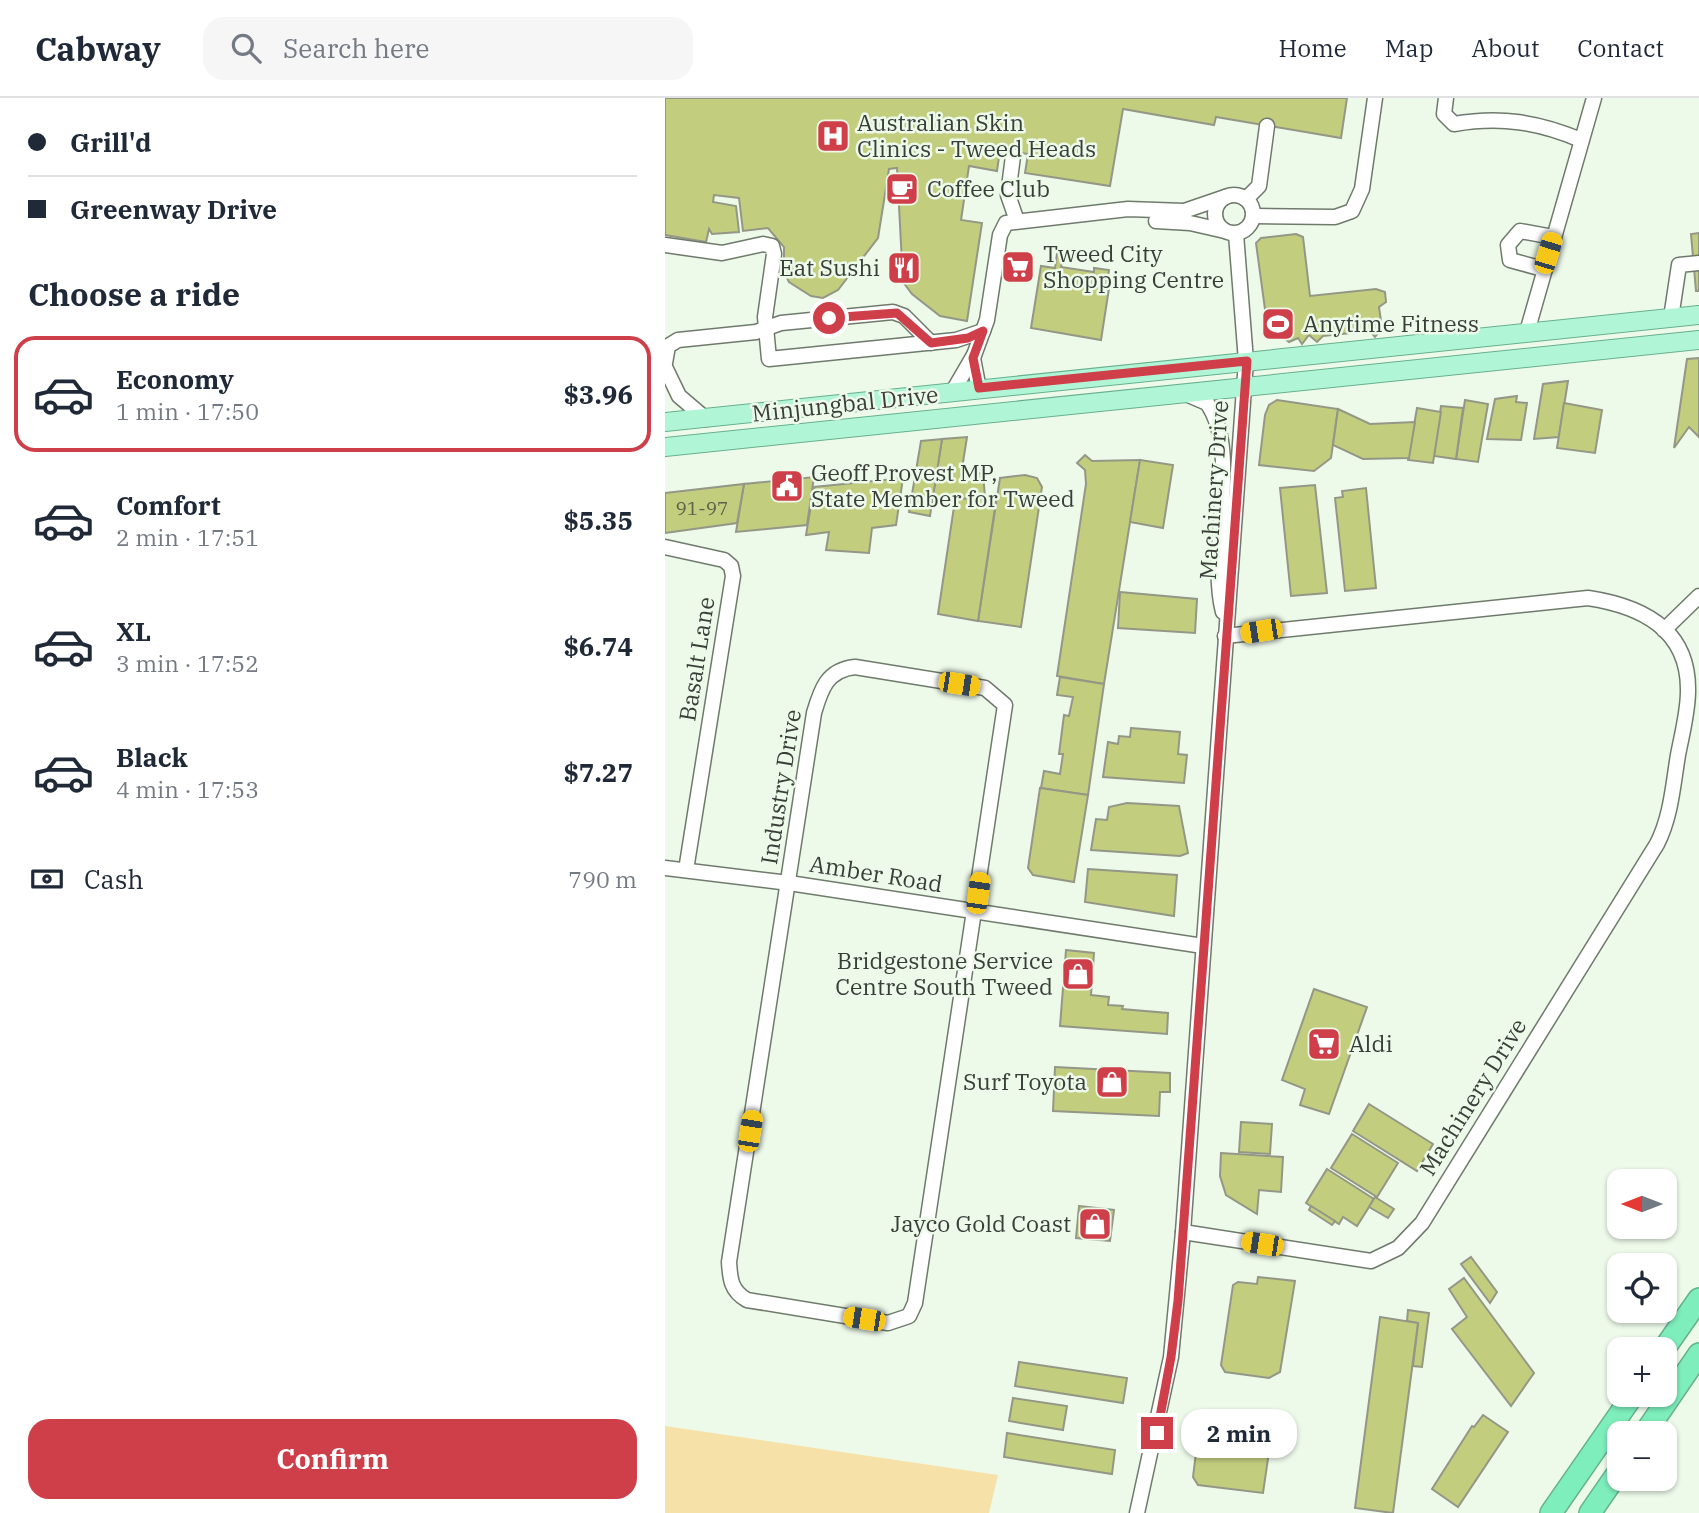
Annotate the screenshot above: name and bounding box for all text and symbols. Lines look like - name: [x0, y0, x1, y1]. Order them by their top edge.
- search box: [203, 17, 693, 80]
- text: Cabway: [35, 27, 161, 70]
- icon: search: [227, 29, 265, 67]
- text: Search here: [283, 31, 429, 65]
- text: Home: [1279, 32, 1347, 64]
- text: Map: [1385, 32, 1433, 64]
- text: About: [1471, 32, 1539, 64]
- text: Contact: [1577, 32, 1664, 64]
- place label: Australian Skin Clinics - Tweed Heads: [857, 107, 1096, 163]
- hospital icon: Australian Skin Clinics - Tweed Heads: [814, 117, 852, 155]
- text: Grill'd: [70, 125, 151, 159]
- cafe icon: Coffee Club: [883, 170, 921, 208]
- place label: Coffee Club: [927, 173, 1050, 203]
- text: Greenway Drive: [70, 192, 277, 226]
- car: [1532, 230, 1565, 276]
- place label: Tweed City Shopping Centre: [1043, 238, 1224, 294]
- supermarket icon: Tweed City Shopping Centre: [999, 248, 1037, 286]
- restaurant icon: Eat Sushi: [885, 249, 923, 287]
- place label: Eat Sushi: [779, 252, 880, 282]
- text: Choose a ride: [28, 273, 240, 315]
- route start: [813, 302, 845, 334]
- sports icon: Anytime Fitness: [1259, 305, 1297, 343]
- place label: Anytime Fitness: [1303, 308, 1479, 338]
- text: Economy: [116, 362, 234, 396]
- icon: car: [32, 363, 95, 426]
- text: $3.96: [563, 377, 633, 411]
- street label: Minjungbal Drive: [750, 378, 940, 428]
- text: 1 min · 17:50: [116, 396, 259, 426]
- street label: Machinery Drive: [1192, 399, 1234, 581]
- place label: Geoff Provest MP, State Member for Tweed: [811, 457, 1075, 513]
- public building icon: Geoff Provest MP, State Member for Tweed: [768, 467, 806, 505]
- text: Comfort: [116, 488, 221, 522]
- icon: car: [32, 489, 95, 552]
- house number: 91-97: [675, 496, 729, 520]
- text: $5.35: [563, 503, 633, 537]
- text: 2 min · 17:51: [116, 522, 259, 552]
- street label: Basalt Lane: [671, 595, 721, 723]
- text: XL: [116, 614, 151, 648]
- icon: car: [32, 615, 95, 678]
- car: [1239, 617, 1284, 645]
- text: $6.74: [563, 629, 633, 663]
- text: 3 min · 17:52: [116, 648, 259, 678]
- car: [937, 670, 982, 698]
- street label: Industry Drive: [753, 707, 807, 867]
- text: Black: [116, 740, 188, 774]
- icon: car: [32, 741, 95, 804]
- text: $7.27: [563, 755, 633, 789]
- text: 4 min · 17:53: [116, 774, 259, 804]
- street label: Amber Road: [807, 848, 945, 898]
- icon: cash: [28, 860, 66, 898]
- text: Cash: [84, 862, 144, 896]
- text: 790 m: [568, 864, 637, 894]
- car: [965, 871, 992, 915]
- place label: Bridgestone Service Centre South Tweed: [835, 945, 1053, 1001]
- shop icon: Bridgestone Service Centre South Tweed: [1059, 955, 1097, 993]
- street label: Machinery Drive: [1412, 1012, 1532, 1181]
- supermarket icon: Aldi: [1305, 1025, 1343, 1063]
- place label: Aldi: [1349, 1028, 1393, 1058]
- shop icon: Surf Toyota: [1093, 1063, 1131, 1101]
- place label: Surf Toyota: [963, 1066, 1087, 1096]
- car: [737, 1109, 764, 1153]
- north arrow: [1607, 1169, 1677, 1239]
- map controls: [1607, 1169, 1677, 1491]
- shop icon: Jayco Gold Coast: [1076, 1205, 1114, 1243]
- place label: Jayco Gold Coast: [891, 1208, 1071, 1238]
- car: [1240, 1230, 1285, 1258]
- button: locate: [1607, 1253, 1677, 1323]
- car: [842, 1305, 887, 1333]
- button: +: [1607, 1337, 1677, 1407]
- callout: 2 min: [1181, 1408, 1297, 1458]
- route end: [1141, 1417, 1173, 1449]
- text: 2 min: [1207, 1418, 1271, 1448]
- button: Confirm: [28, 1419, 637, 1499]
- button: −: [1607, 1421, 1677, 1491]

